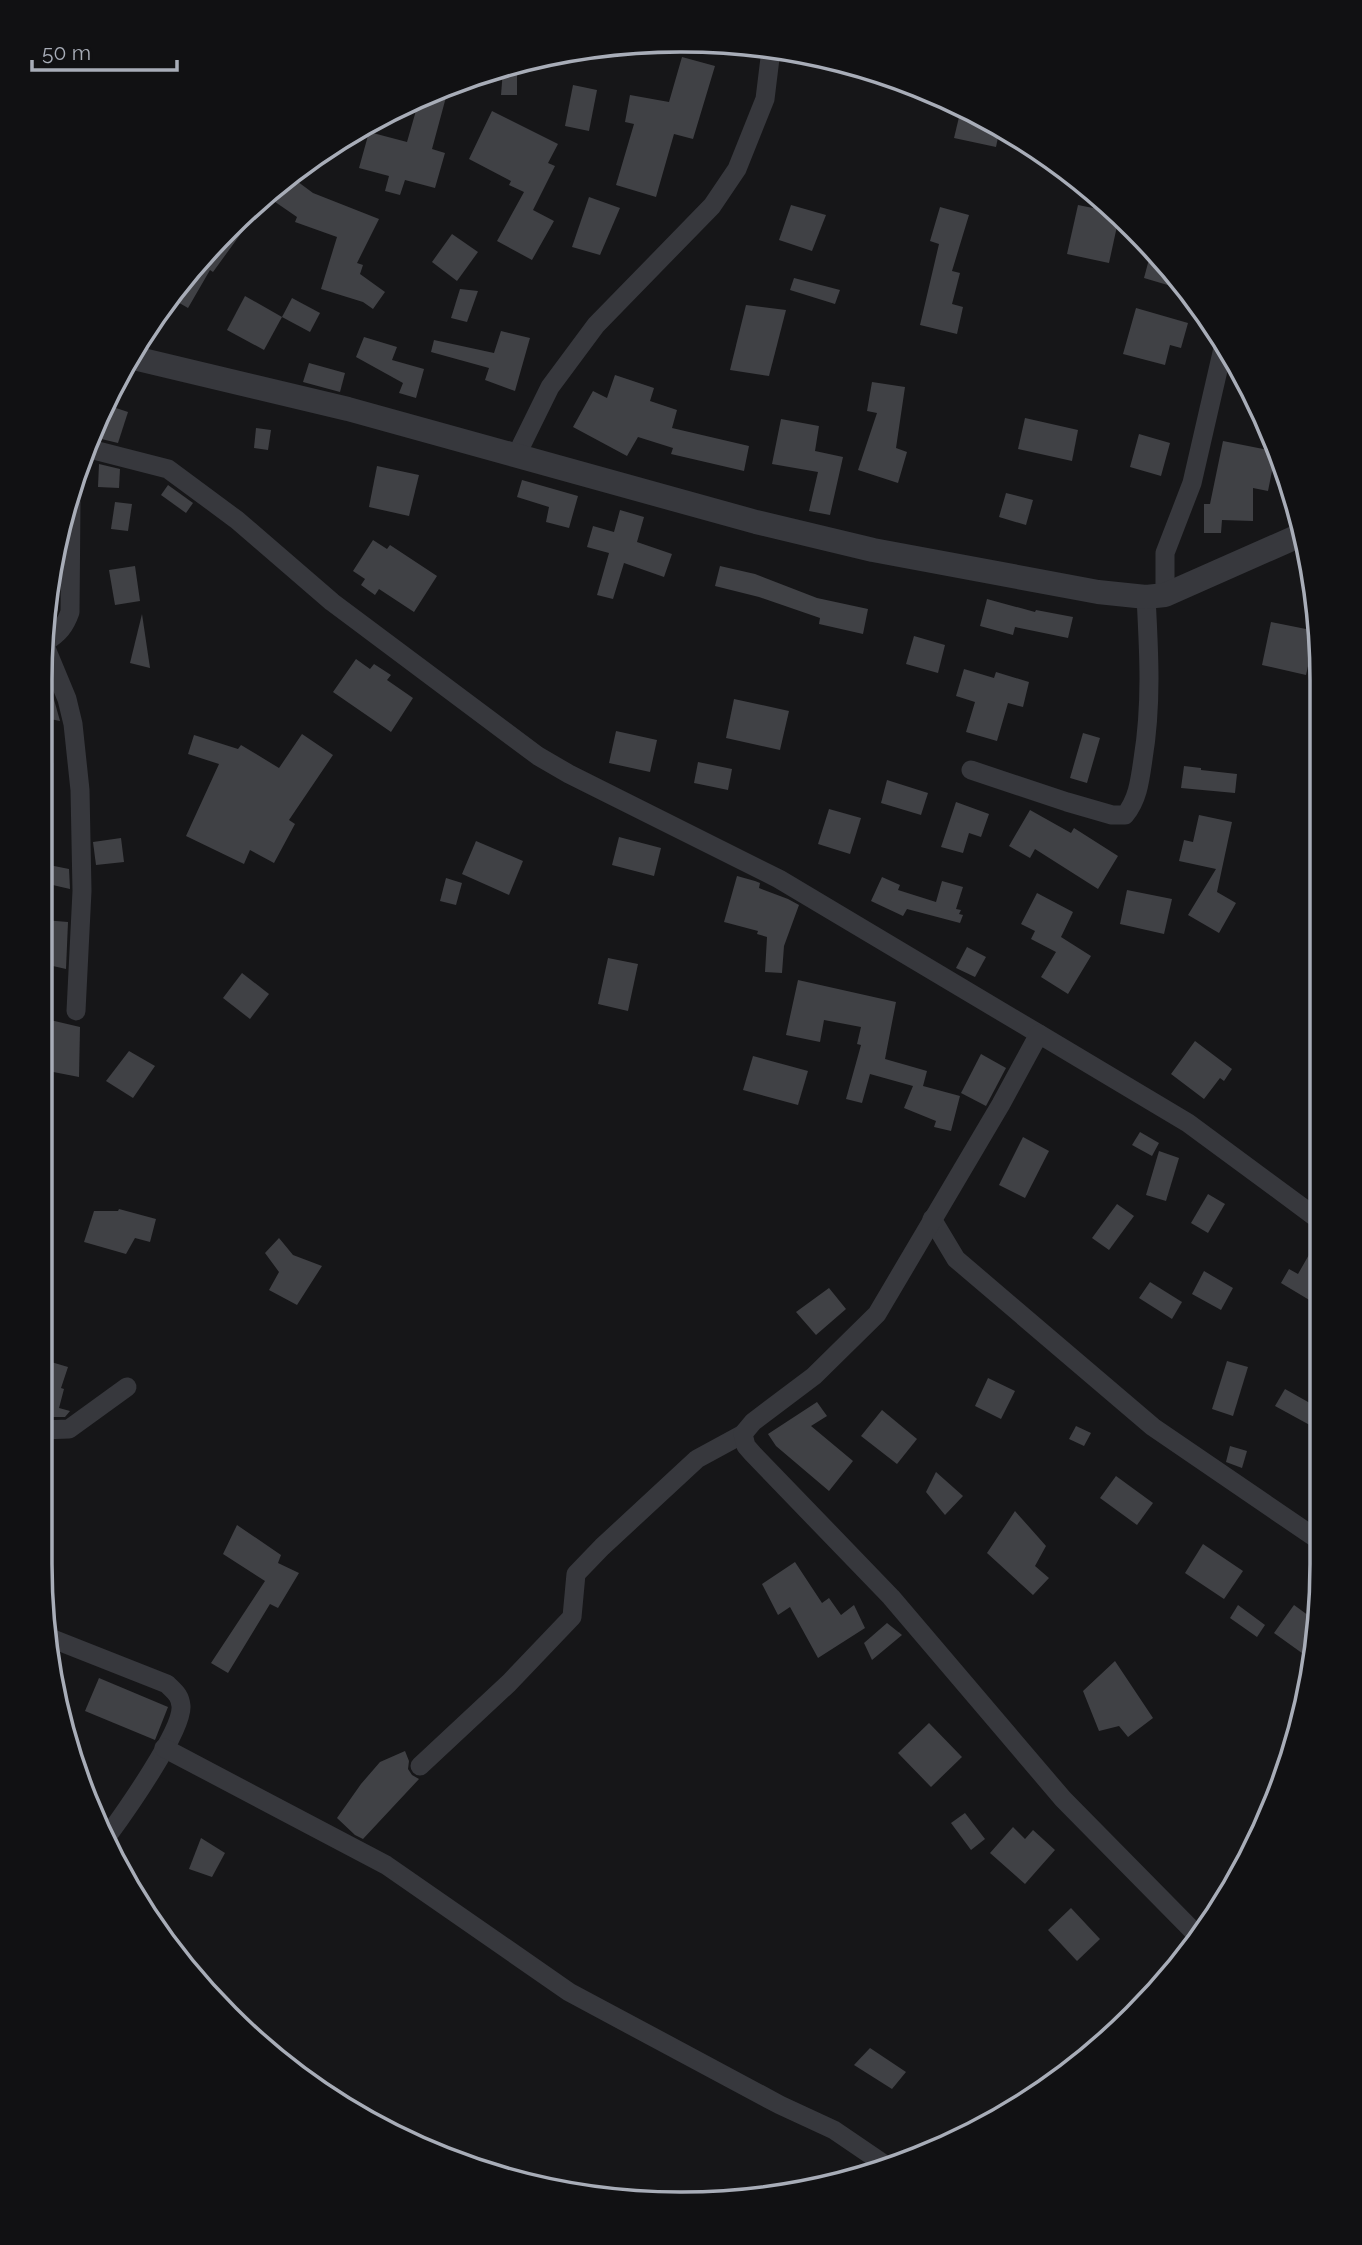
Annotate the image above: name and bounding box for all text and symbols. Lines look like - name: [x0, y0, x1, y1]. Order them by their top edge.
- scale bar: [32, 28, 177, 72]
- text: 50 m: [42, 40, 91, 65]

